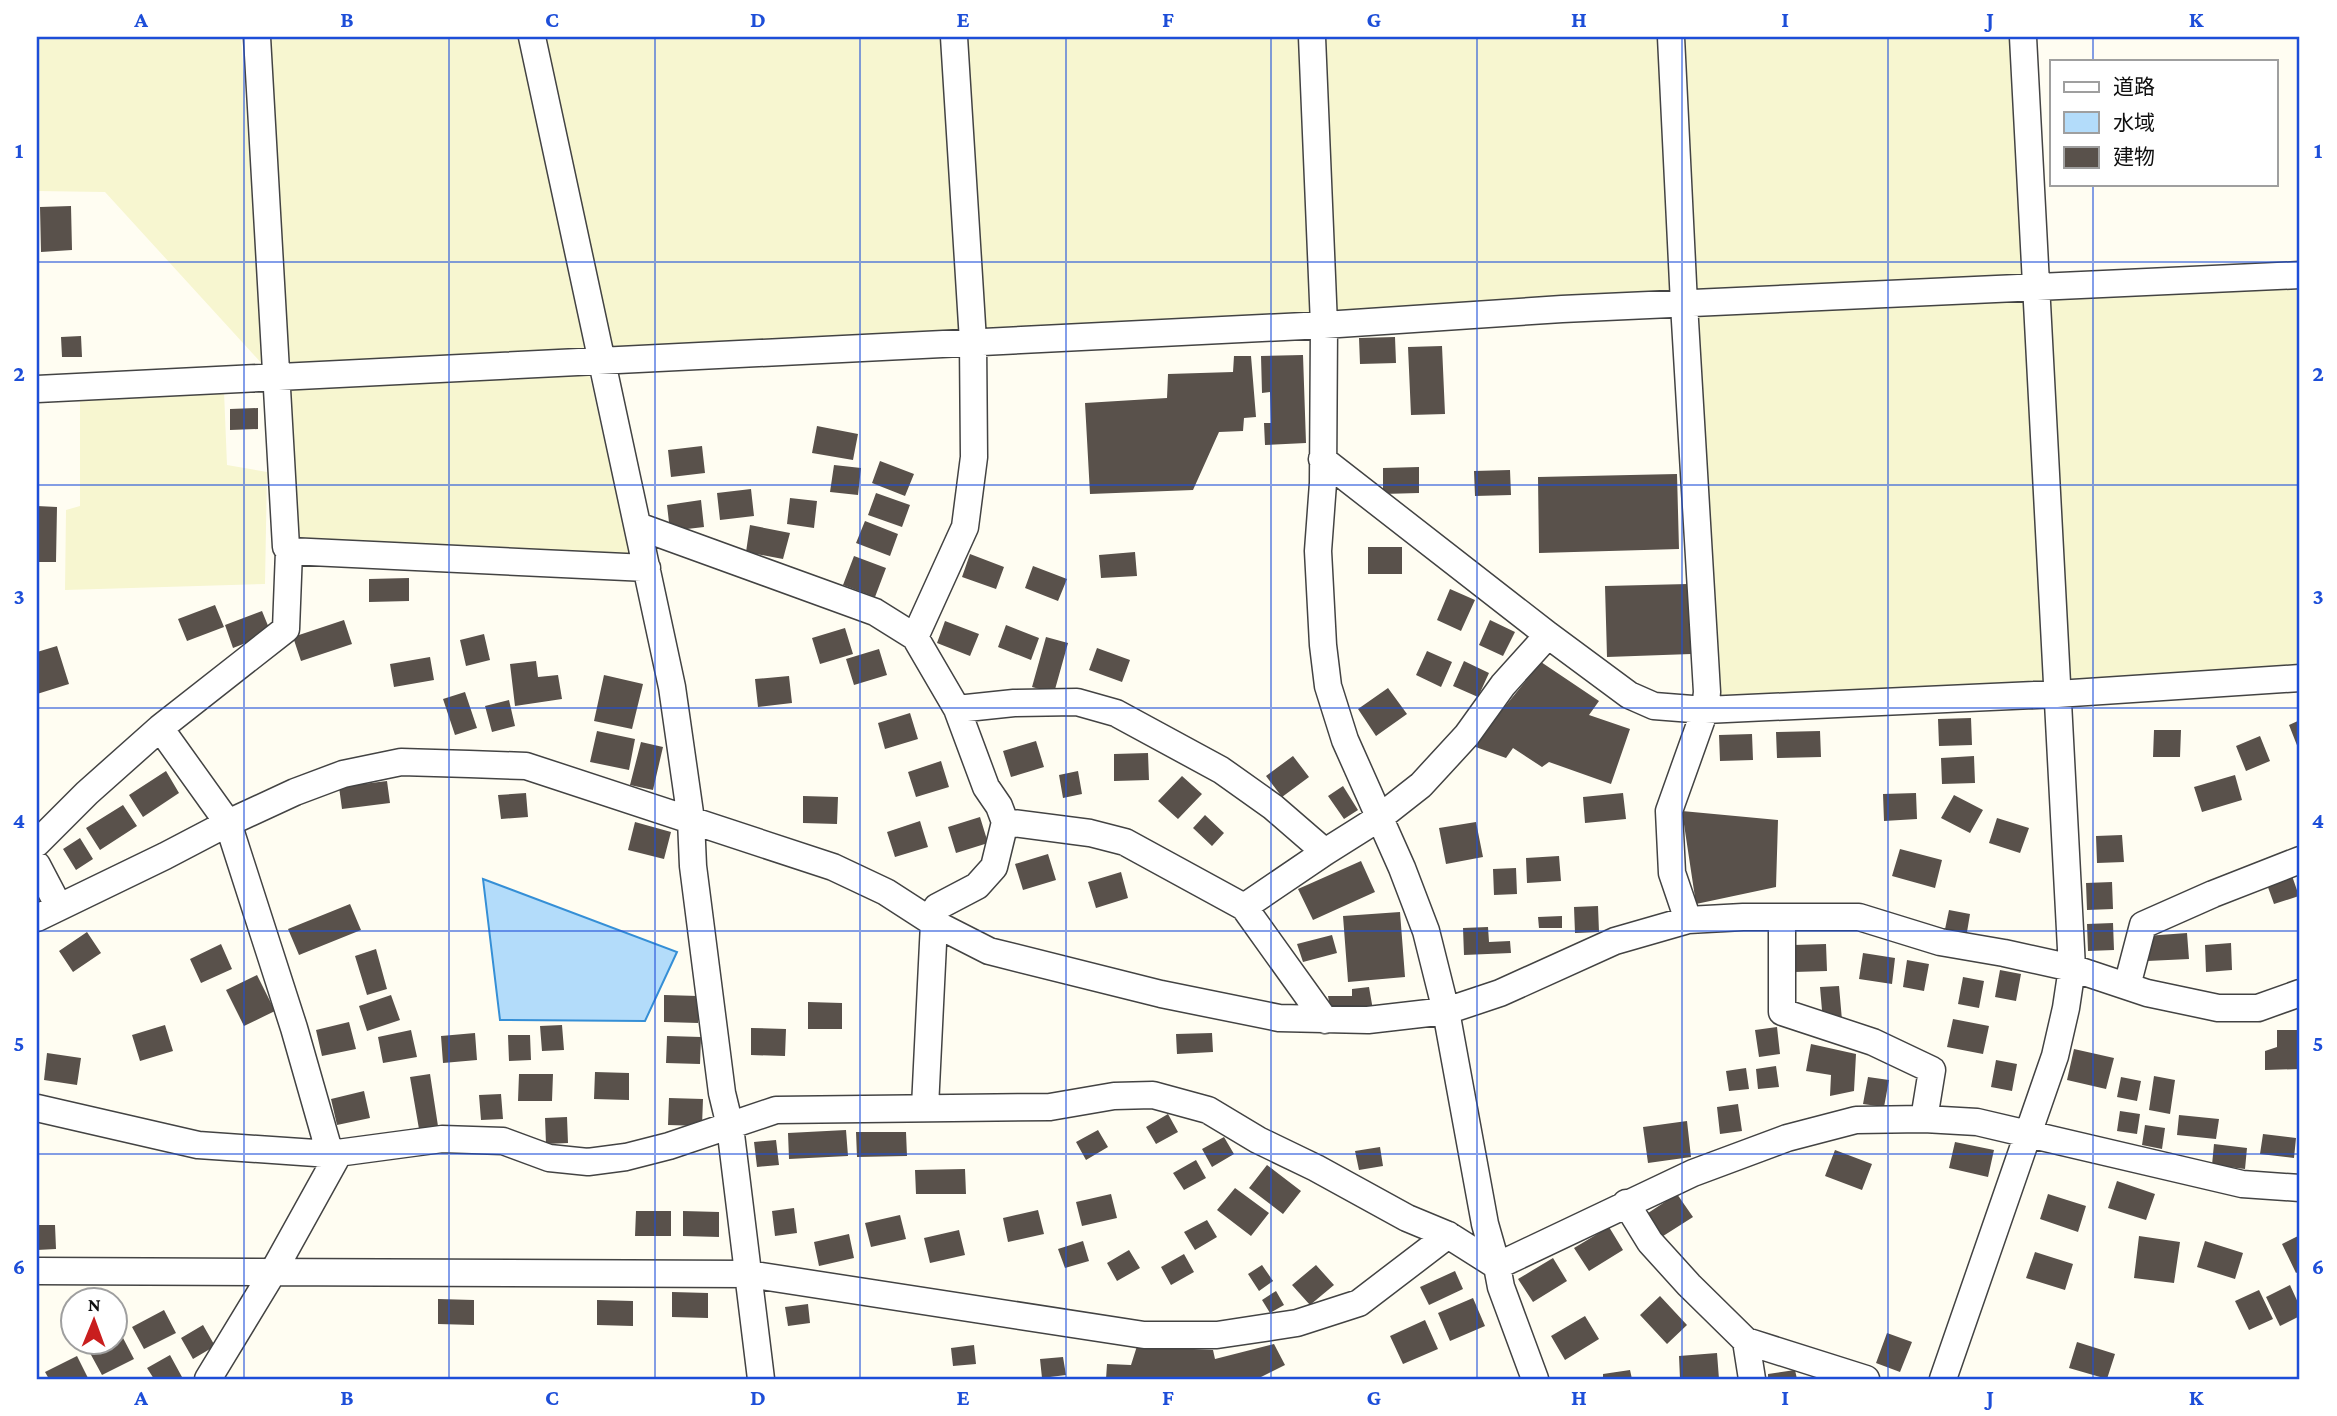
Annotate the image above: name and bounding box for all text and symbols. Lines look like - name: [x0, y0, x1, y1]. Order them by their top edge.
- text: A: [133, 6, 148, 32]
- text: B: [340, 6, 354, 32]
- text: C: [545, 6, 559, 32]
- text: D: [750, 6, 766, 32]
- text: E: [956, 6, 970, 32]
- text: F: [1162, 6, 1174, 32]
- text: G: [1367, 6, 1382, 32]
- text: H: [1571, 6, 1587, 32]
- text: I: [1781, 6, 1789, 32]
- text: J: [1984, 6, 1994, 32]
- text: K: [2189, 6, 2204, 32]
- legend: [2050, 60, 2278, 186]
- text: 道路: [2113, 75, 2155, 99]
- text: 水域: [2113, 111, 2155, 135]
- text: 1: [15, 137, 24, 163]
- text: 1: [2314, 137, 2323, 163]
- text: 建物: [2113, 145, 2155, 169]
- text: 2: [13, 360, 25, 386]
- text: 2: [2312, 360, 2324, 386]
- text: 3: [13, 583, 25, 609]
- text: 3: [2312, 583, 2324, 609]
- text: 4: [13, 807, 25, 833]
- text: 4: [2312, 807, 2324, 833]
- text: 5: [13, 1030, 25, 1056]
- text: 5: [2312, 1030, 2324, 1056]
- text: 6: [13, 1253, 25, 1279]
- text: 6: [2312, 1253, 2324, 1279]
- north arrow: [60, 1286, 130, 1356]
- text: N: [88, 1294, 101, 1315]
- text: A: [133, 1384, 148, 1410]
- text: B: [340, 1384, 354, 1410]
- text: C: [545, 1384, 559, 1410]
- text: D: [750, 1384, 766, 1410]
- text: E: [956, 1384, 970, 1410]
- text: F: [1162, 1384, 1174, 1410]
- text: G: [1367, 1384, 1382, 1410]
- text: H: [1571, 1384, 1587, 1410]
- text: I: [1781, 1384, 1789, 1410]
- text: J: [1984, 1384, 1994, 1410]
- text: K: [2189, 1384, 2204, 1410]

